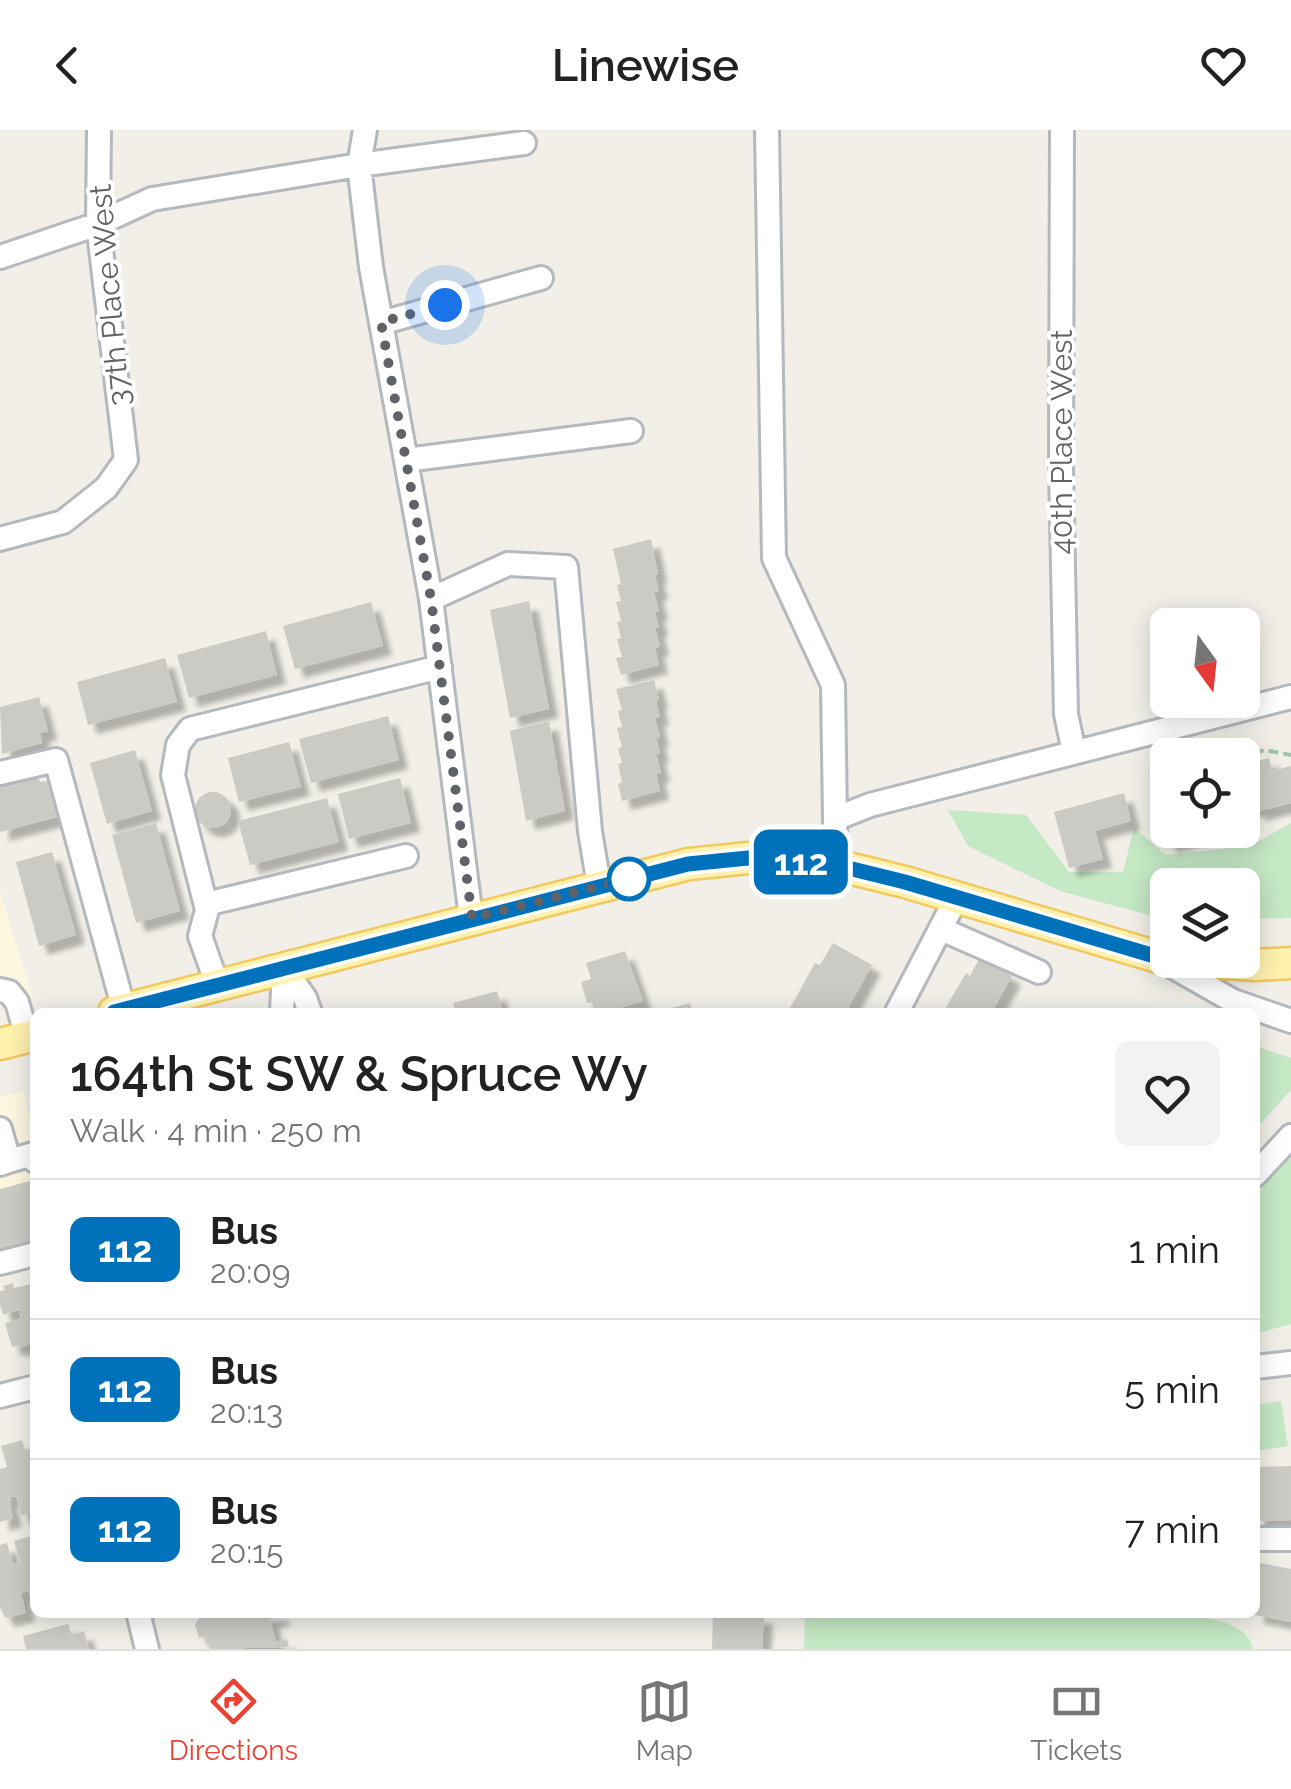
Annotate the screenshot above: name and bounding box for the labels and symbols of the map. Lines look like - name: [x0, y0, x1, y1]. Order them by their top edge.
- street label: 37th Place West: [82, 183, 137, 407]
- your location: [420, 280, 470, 330]
- street label: 40th Place West: [1044, 329, 1079, 555]
- north arrow: [1150, 608, 1260, 718]
- line badge: 112: [744, 830, 858, 894]
- unlabelled marker: [608, 858, 650, 900]

